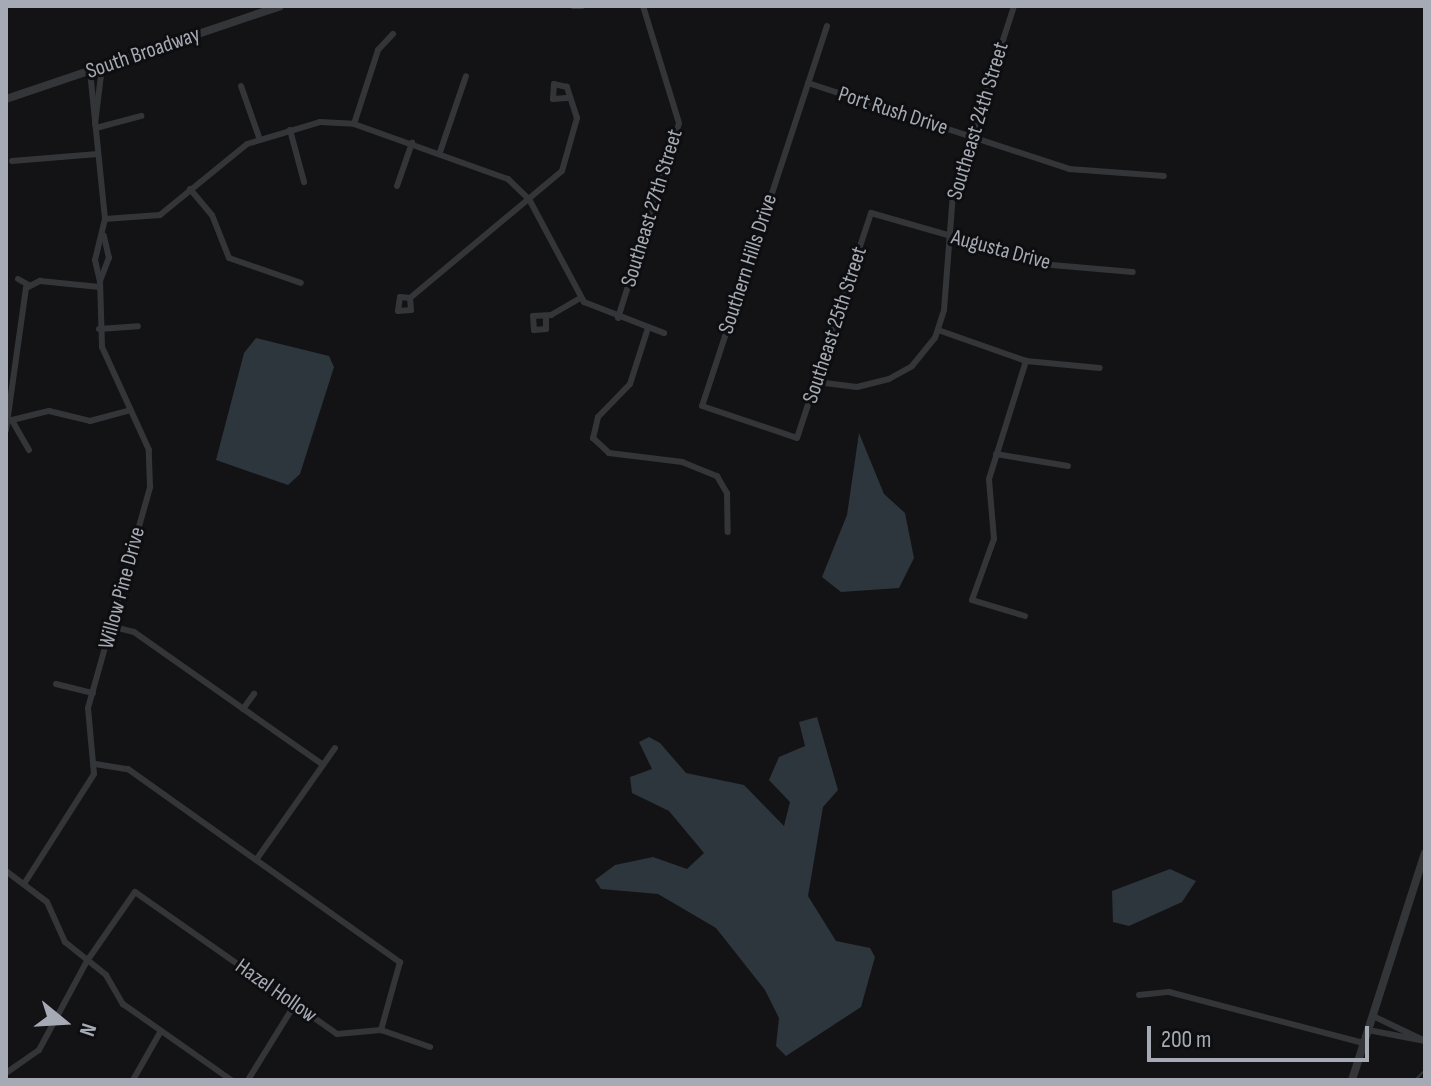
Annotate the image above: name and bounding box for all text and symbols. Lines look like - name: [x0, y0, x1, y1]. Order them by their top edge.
- street label: South Broadway: [83, 21, 203, 85]
- street label: Southeast 24th Street: [941, 39, 1015, 203]
- street label: Port Rush Drive: [835, 81, 951, 141]
- street label: Southeast 27th Street: [615, 126, 689, 290]
- street label: Southern Hills Drive: [713, 191, 783, 337]
- street label: Augusta Drive: [949, 224, 1053, 276]
- street label: Southeast 25th Street: [797, 243, 873, 407]
- street label: Willow Pine Drive: [93, 524, 151, 652]
- street label: Hazel Hollow: [230, 953, 322, 1029]
- north arrow: [24, 982, 104, 1062]
- scale bar: [1151, 1010, 1373, 1060]
- text: N: [73, 1020, 102, 1039]
- text: 200 m: [1161, 1025, 1212, 1054]

